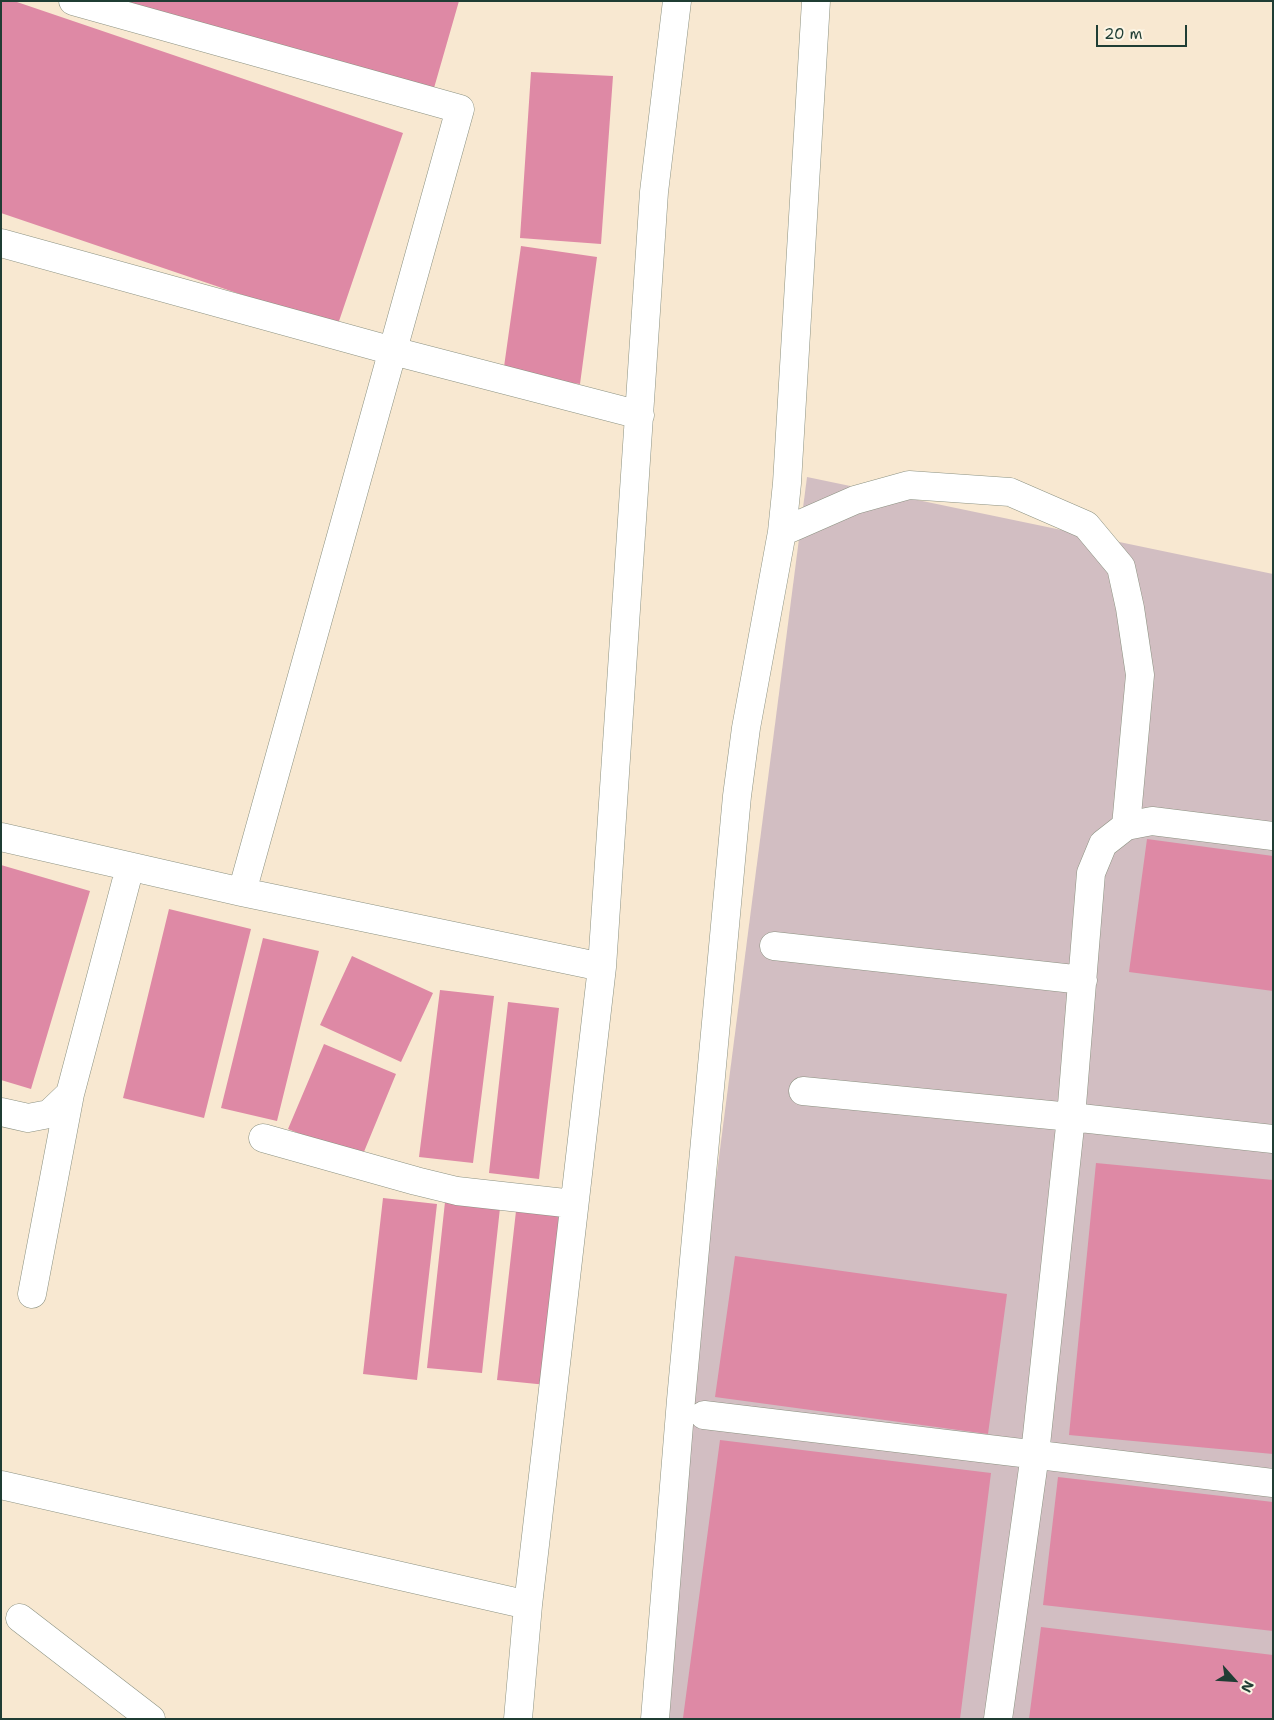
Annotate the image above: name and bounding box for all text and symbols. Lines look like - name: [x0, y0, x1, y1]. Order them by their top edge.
- scale bar: [1099, 15, 1190, 47]
- text: 20 m: [1104, 24, 1143, 44]
- north arrow: [1209, 1655, 1259, 1705]
- text: N: [1237, 1678, 1258, 1696]

